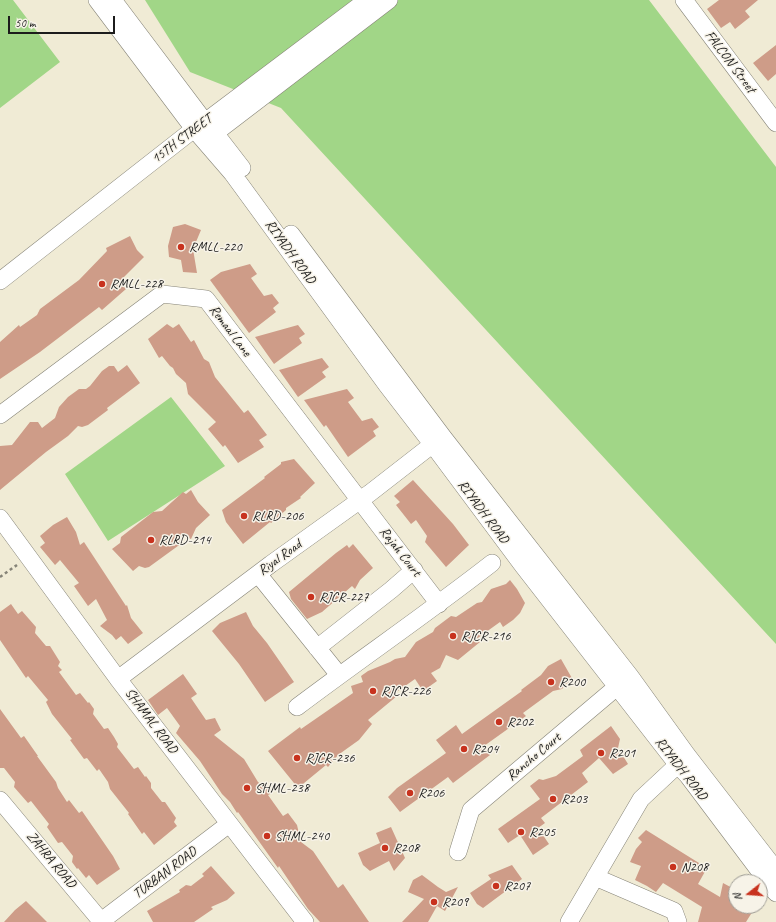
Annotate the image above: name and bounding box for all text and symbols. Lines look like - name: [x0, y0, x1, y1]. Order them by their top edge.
- scale bar: [10, 8, 117, 34]
- text: 50 m: [15, 15, 35, 31]
- street label: FALCON Street: [701, 27, 759, 97]
- street label: 15TH STREET: [148, 111, 216, 167]
- street label: RIYADH ROAD: [261, 217, 319, 287]
- place label: RMLL-220: [189, 239, 242, 255]
- marker: RMLL-220: [176, 242, 186, 252]
- place label: RMLL-228: [110, 276, 163, 292]
- marker: RMLL-228: [97, 279, 107, 289]
- street label: Remaal Lane: [205, 302, 255, 360]
- street label: RIYADH ROAD: [454, 477, 512, 547]
- place label: RLRD-206: [252, 508, 304, 524]
- marker: RLRD-206: [239, 511, 249, 521]
- street label: Rajah Court: [375, 524, 425, 580]
- place label: RLRD-214: [159, 532, 211, 548]
- marker: RLRD-214: [146, 535, 156, 545]
- street label: Riyal Road: [255, 537, 305, 579]
- place label: RJCR-227: [319, 589, 369, 605]
- marker: RJCR-227: [306, 592, 316, 602]
- place label: RJCR-216: [461, 628, 511, 644]
- marker: RJCR-216: [448, 631, 458, 641]
- place label: R200: [559, 674, 585, 690]
- marker: R200: [546, 677, 556, 687]
- place label: RJCR-226: [381, 683, 431, 699]
- street label: SHAMAL ROAD: [121, 685, 181, 757]
- marker: RJCR-226: [368, 686, 378, 696]
- place label: R202: [507, 714, 533, 730]
- marker: R202: [494, 717, 504, 727]
- street label: Rancho Court: [503, 729, 565, 785]
- street label: RIYADH ROAD: [651, 734, 711, 804]
- place label: R204: [472, 741, 498, 757]
- marker: R204: [459, 744, 469, 754]
- place label: R201: [609, 745, 635, 761]
- marker: R201: [596, 748, 606, 758]
- place label: RJCR-236: [305, 750, 355, 766]
- marker: RJCR-236: [292, 753, 302, 763]
- place label: SHML-238: [255, 780, 309, 796]
- marker: SHML-238: [242, 783, 252, 793]
- place label: R206: [418, 785, 444, 801]
- marker: R206: [405, 788, 415, 798]
- place label: R203: [561, 791, 587, 807]
- marker: R203: [548, 794, 558, 804]
- place label: R205: [529, 824, 555, 840]
- marker: R205: [516, 827, 526, 837]
- street label: ZAHRA ROAD: [23, 828, 79, 892]
- place label: SHML-240: [275, 828, 329, 844]
- marker: SHML-240: [262, 831, 272, 841]
- place label: R208: [393, 840, 419, 856]
- marker: R208: [380, 843, 390, 853]
- street label: TURBAN ROAD: [130, 844, 200, 902]
- place label: N208: [681, 859, 708, 875]
- marker: N208: [668, 862, 678, 872]
- north arrow: [728, 874, 768, 914]
- place label: R207: [504, 878, 530, 894]
- marker: R207: [491, 881, 501, 891]
- text: N: [730, 892, 745, 903]
- place label: R209: [442, 894, 468, 910]
- marker: R209: [429, 897, 439, 907]

